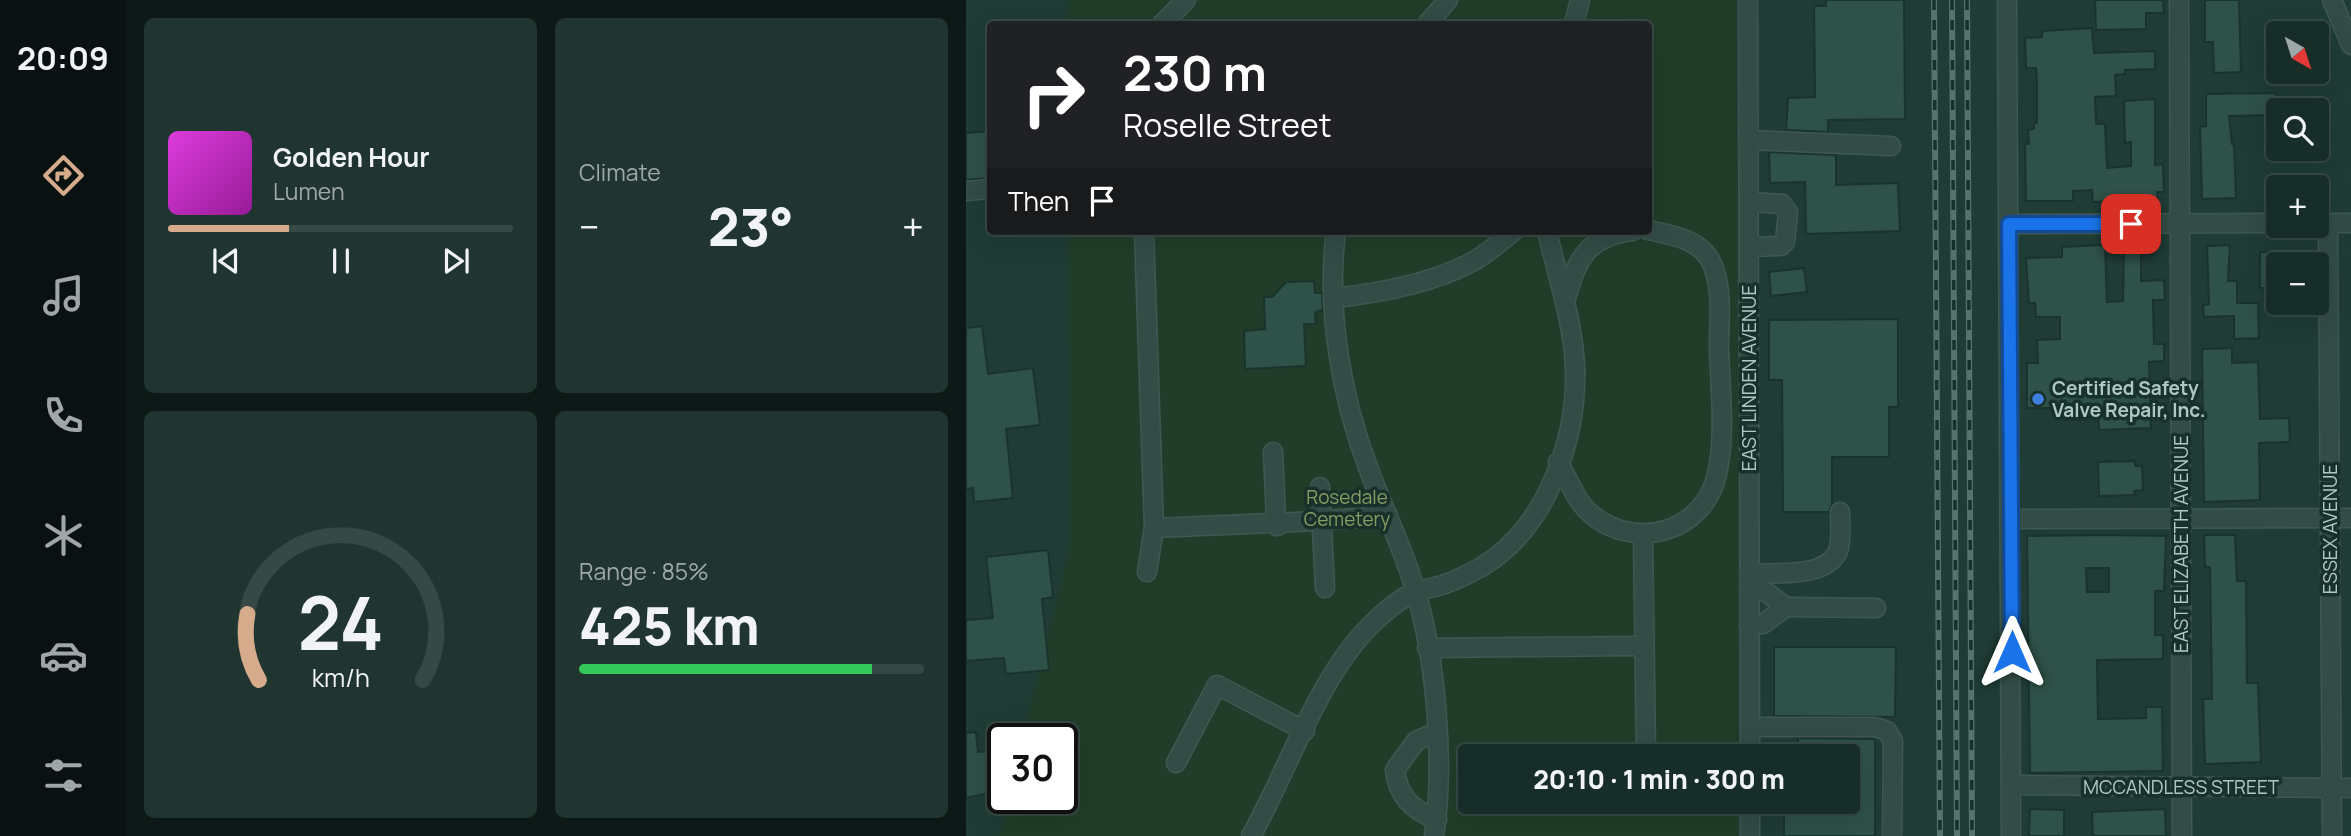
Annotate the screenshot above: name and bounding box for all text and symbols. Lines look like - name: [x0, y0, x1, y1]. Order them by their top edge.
- north arrow: [2266, 21, 2329, 84]
- map controls: [2266, 21, 2329, 315]
- text: 20:09: [17, 36, 109, 80]
- text: 230 m: [1123, 39, 1267, 106]
- icon: right: [1008, 49, 1099, 140]
- button: search: [2266, 98, 2329, 161]
- text: Roselle Street: [1123, 103, 1331, 147]
- text: Golden Hour: [273, 139, 430, 175]
- icon: directions: [39, 151, 88, 200]
- text: Climate: [579, 156, 661, 188]
- text: Lumen: [273, 175, 345, 207]
- button: +: [2266, 175, 2329, 238]
- icon: arrive: [1083, 182, 1121, 220]
- text: Then: [1008, 183, 1069, 219]
- text: 23°: [708, 191, 794, 262]
- pin: [2101, 194, 2161, 254]
- text: −: [579, 200, 600, 252]
- text: +: [902, 200, 924, 252]
- icon: arrive: [2112, 205, 2150, 243]
- icon: previous: [207, 242, 245, 280]
- icon: pause: [322, 242, 360, 280]
- icon: next: [437, 242, 475, 280]
- button: −: [2266, 252, 2329, 315]
- icon: music: [39, 271, 88, 320]
- street label: EAST LINDEN AVENUE: [1736, 285, 1762, 471]
- place label: Certified Safety Valve Repair, Inc.: [2052, 375, 2206, 423]
- icon: phone: [39, 391, 88, 440]
- marker: Certified Safety Valve Repair, Inc.: [2030, 391, 2046, 407]
- street label: EAST ELIZABETH AVENUE: [2168, 435, 2194, 653]
- street label: ESSEX AVENUE: [2317, 464, 2343, 594]
- park label: Rosedale Cemetery: [1304, 484, 1390, 532]
- icon: climate: [39, 511, 88, 560]
- text: Range · 85%: [579, 555, 709, 587]
- text: 24: [297, 573, 384, 673]
- text: 425 km: [579, 590, 760, 661]
- position arrow: [1975, 615, 2049, 689]
- icon: car: [39, 631, 88, 680]
- text: km/h: [311, 660, 370, 695]
- speed limit sign: 30: [987, 723, 1078, 814]
- icon: filters: [39, 751, 88, 800]
- text: 20:10 · 1 min · 300 m: [1533, 761, 1785, 797]
- street label: MCCANDLESS STREET: [2083, 774, 2280, 800]

